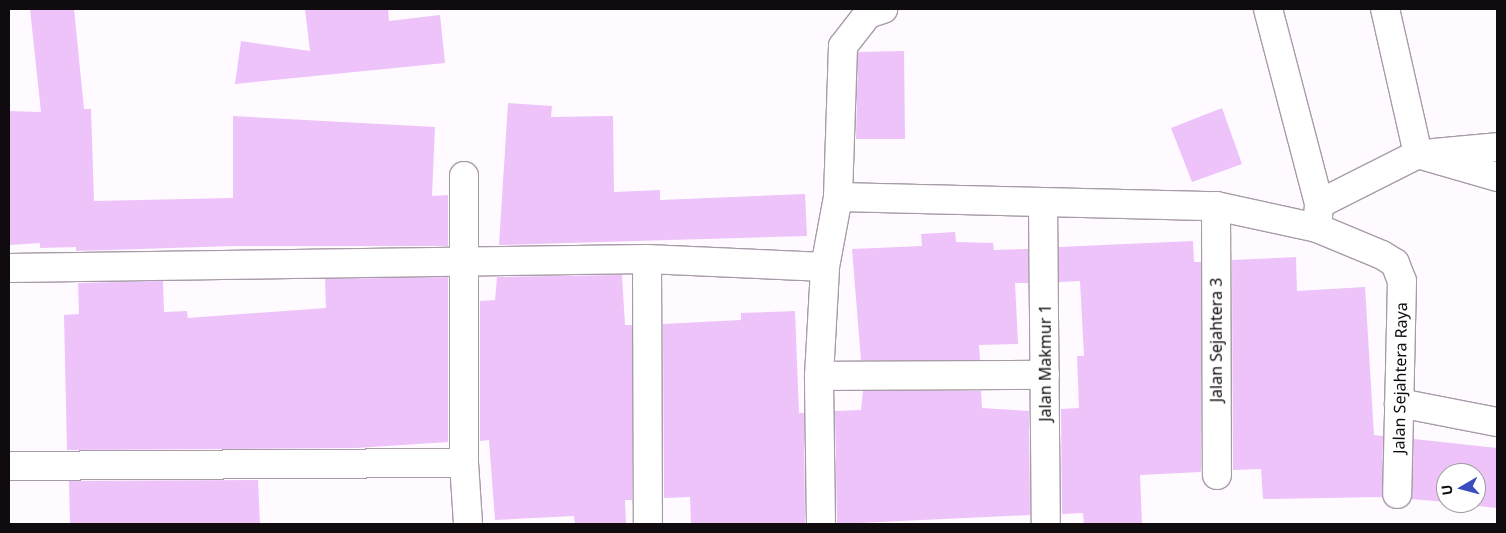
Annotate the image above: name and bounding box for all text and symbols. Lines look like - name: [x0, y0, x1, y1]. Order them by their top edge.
- street label: Jalan Sejahtera 3: [1206, 278, 1226, 402]
- street label: Jalan Sejahtera Raya: [1389, 302, 1411, 454]
- street label: Jalan Makmur 1: [1035, 304, 1055, 422]
- north arrow: [1436, 463, 1486, 513]
- text: U: [1436, 483, 1457, 497]

